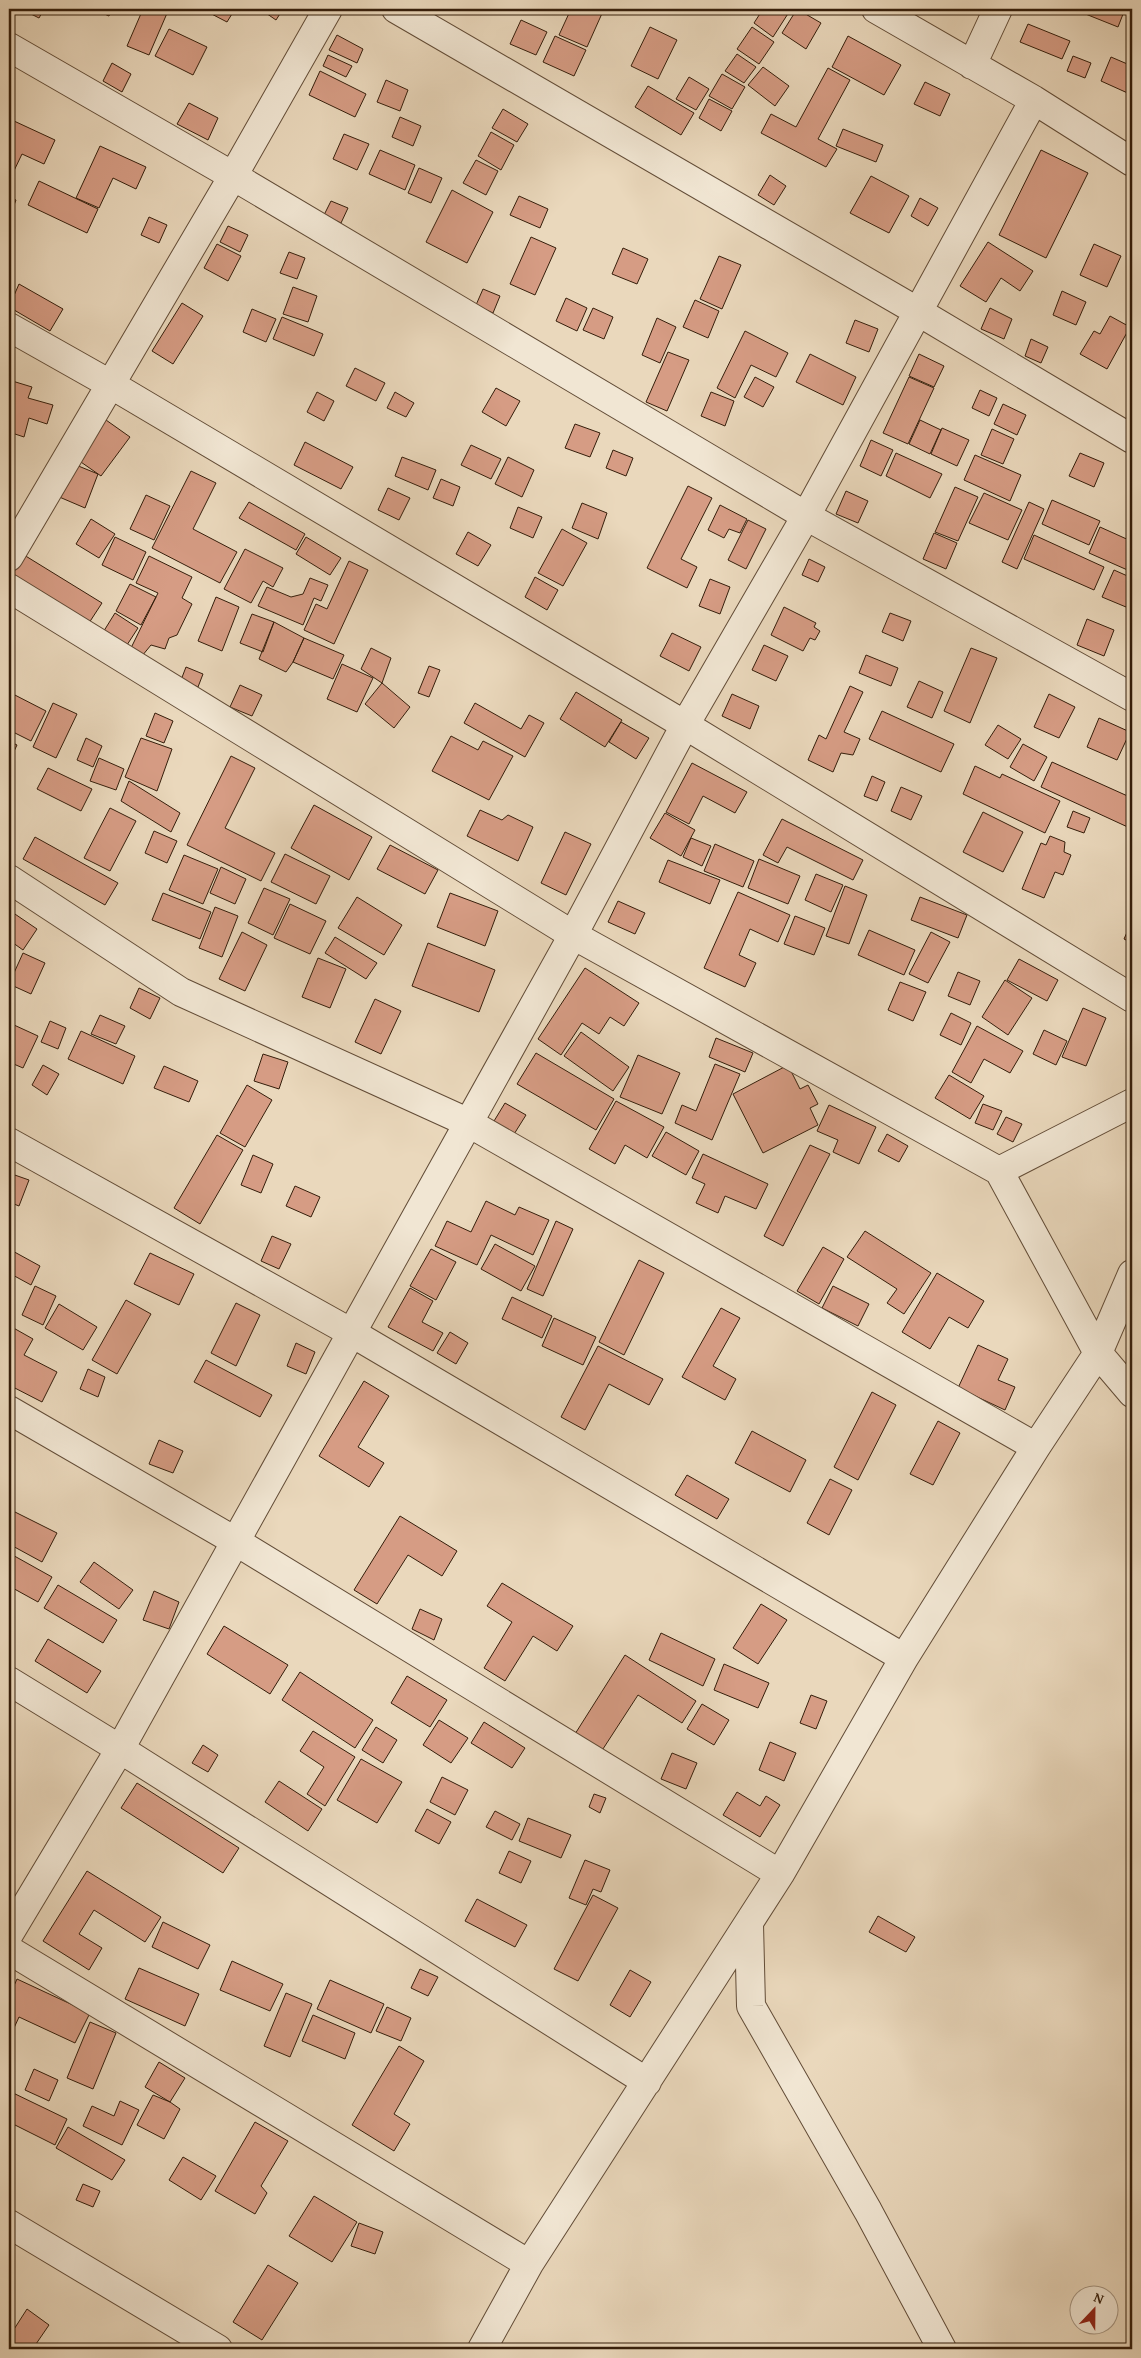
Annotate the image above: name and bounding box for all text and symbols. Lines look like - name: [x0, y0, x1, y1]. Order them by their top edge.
- north arrow: [1068, 2286, 1118, 2336]
- text: N: [1091, 2287, 1108, 2309]

